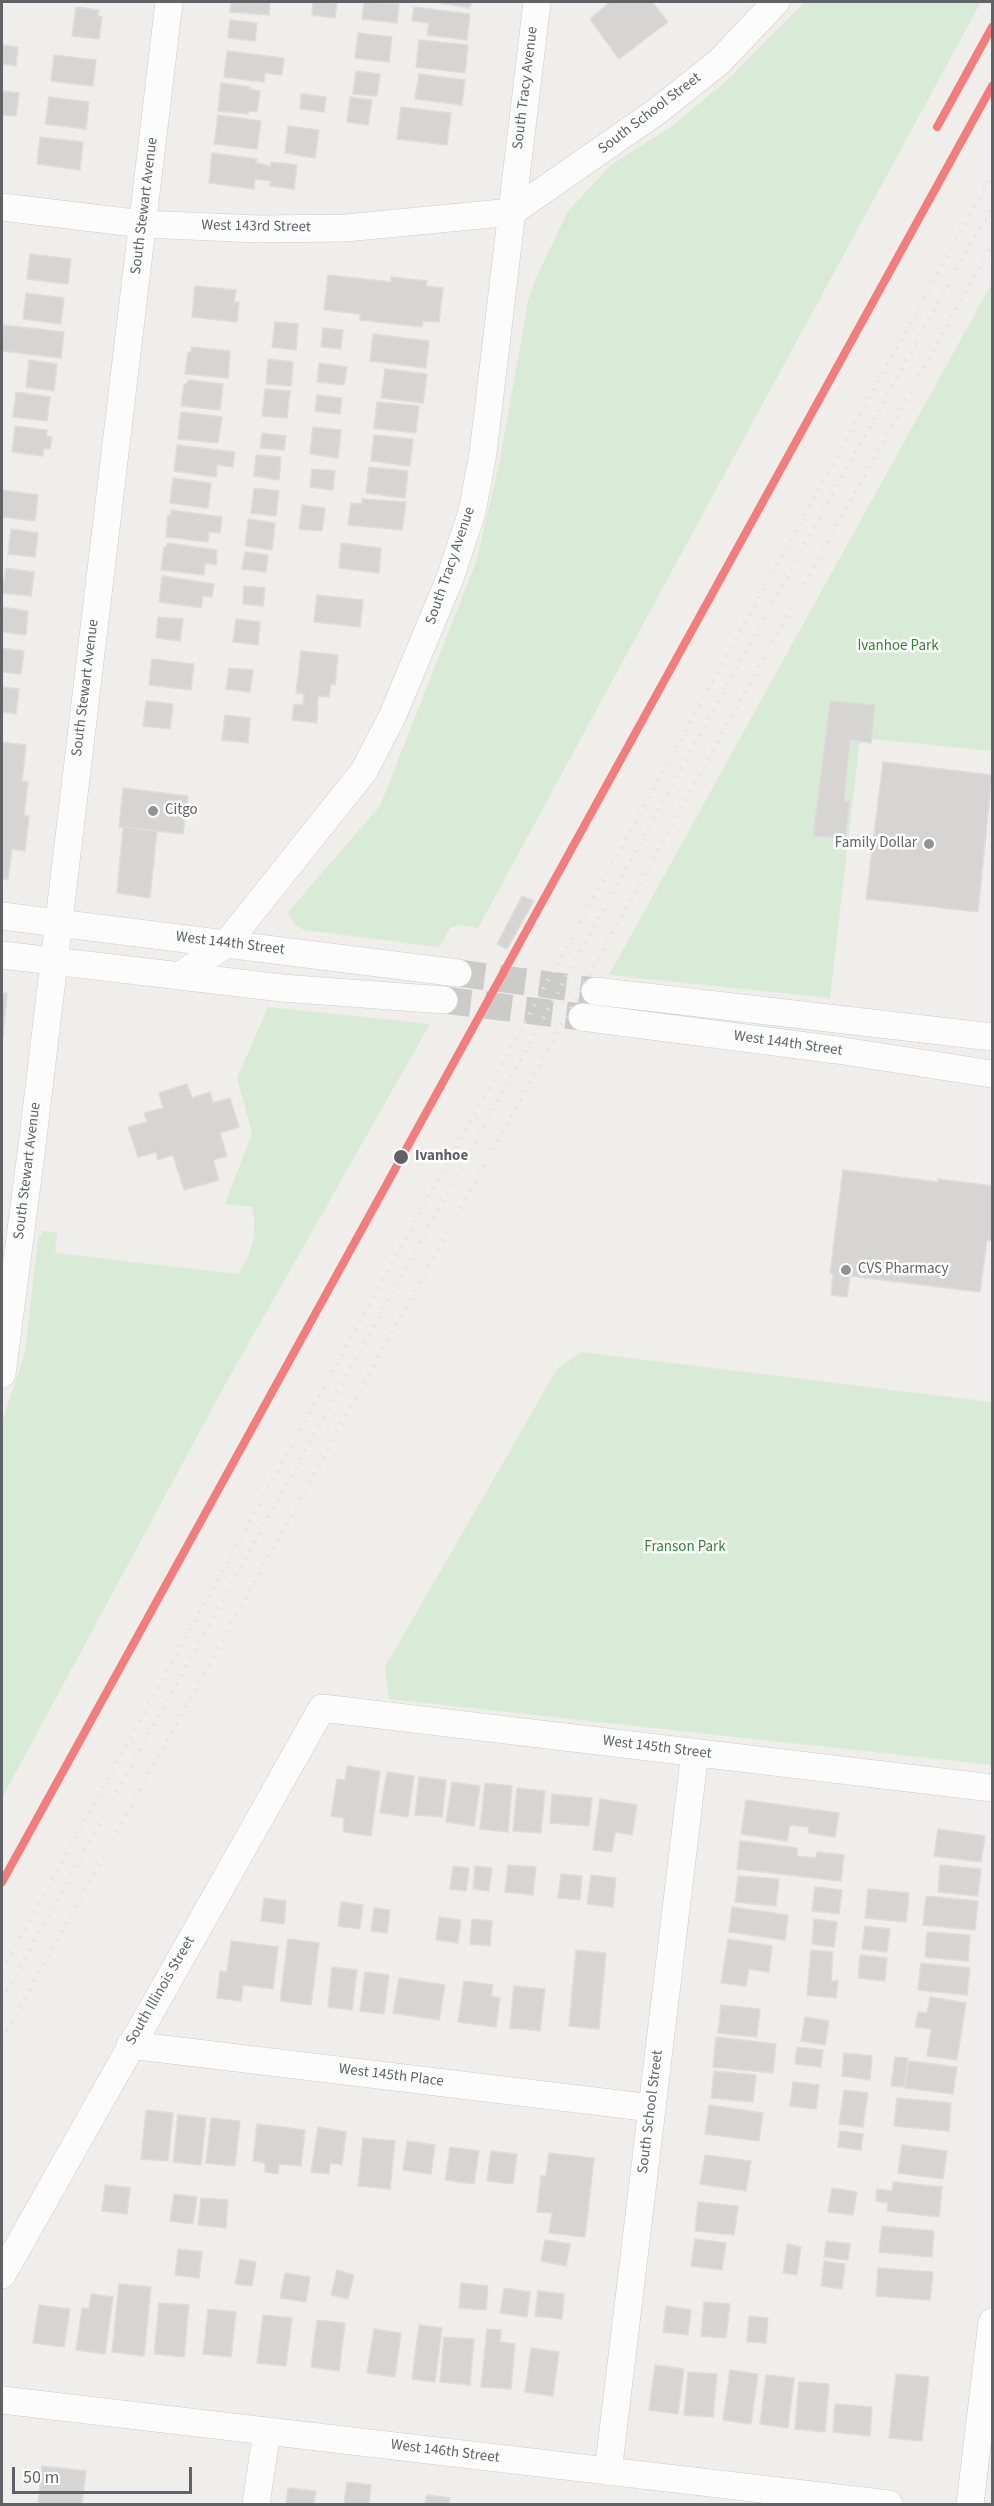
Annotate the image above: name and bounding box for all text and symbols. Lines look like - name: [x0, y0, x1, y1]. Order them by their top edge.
- street label: South Tracy Avenue: [510, 26, 542, 150]
- street label: South School Street: [595, 69, 705, 159]
- street label: South Stewart Avenue: [128, 136, 162, 276]
- street label: West 143rd Street: [201, 217, 311, 237]
- street label: South Tracy Avenue: [422, 505, 480, 627]
- street label: South Stewart Avenue: [69, 618, 103, 758]
- park label: Ivanhoe Park: [857, 638, 939, 656]
- place label: Citgo: [165, 802, 198, 820]
- marker: Citgo: [146, 804, 160, 818]
- place label: Family Dollar: [835, 835, 917, 853]
- marker: Family Dollar: [922, 837, 936, 851]
- street label: West 144th Street: [175, 928, 285, 960]
- street label: West 144th Street: [733, 1027, 843, 1061]
- street label: South Stewart Avenue: [11, 1101, 45, 1241]
- marker: Ivanhoe: [392, 1148, 410, 1166]
- place label: Ivanhoe: [415, 1148, 468, 1166]
- place label: CVS Pharmacy: [858, 1261, 948, 1279]
- marker: CVS Pharmacy: [839, 1263, 853, 1277]
- park label: Franson Park: [644, 1539, 726, 1557]
- street label: West 145th Street: [602, 1732, 712, 1764]
- street label: South Illinois Street: [123, 1933, 199, 2049]
- street label: South School Street: [634, 2049, 668, 2175]
- street label: West 145th Place: [337, 2061, 445, 2091]
- street label: West 146th Street: [390, 2436, 500, 2468]
- scale bar: [15, 2455, 195, 2493]
- text: 50 m: [23, 2465, 59, 2490]

